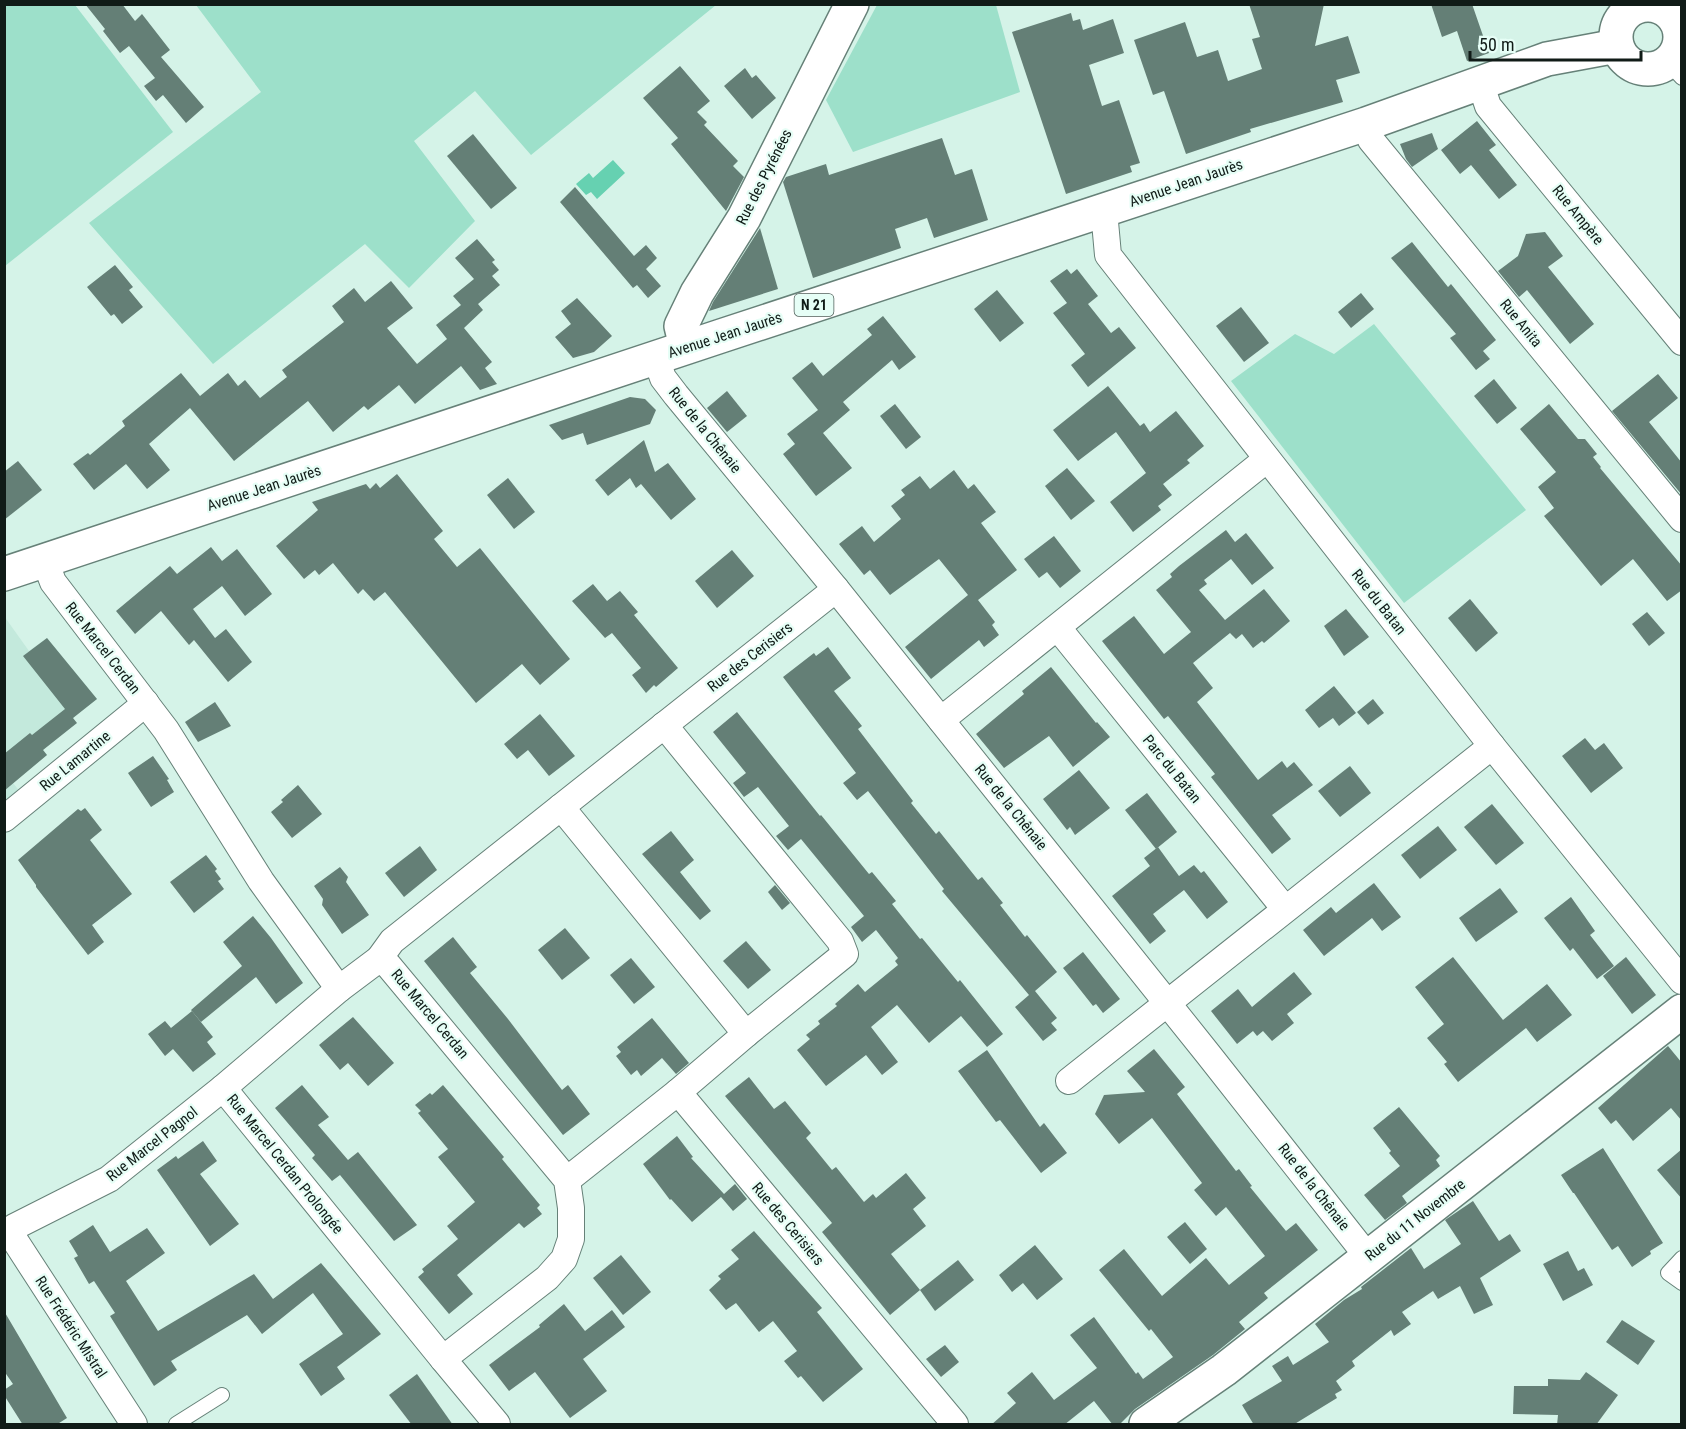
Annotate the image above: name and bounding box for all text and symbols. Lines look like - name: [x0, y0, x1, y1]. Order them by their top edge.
- scale bar: [1470, 24, 1641, 62]
- text: 50 m: [1479, 34, 1514, 55]
- street label: Rue des Pyrénées: [732, 126, 796, 228]
- street label: Avenue Jean Jaurès: [1127, 155, 1245, 211]
- street label: Rue Ampère: [1548, 182, 1608, 248]
- road number: N 21: [794, 294, 834, 316]
- street label: Rue Anita: [1496, 295, 1546, 351]
- street label: Avenue Jean Jaurès: [666, 308, 784, 362]
- street label: Rue de la Chênaie: [665, 383, 745, 477]
- street label: Avenue Jean Jaurès: [205, 461, 323, 515]
- street label: Rue du Batan: [1348, 566, 1410, 638]
- street label: Rue Marcel Cerdan: [62, 599, 144, 697]
- street label: Rue des Cerisiers: [704, 618, 796, 696]
- street label: Rue Lamartine: [36, 727, 114, 795]
- street label: Parc du Batan: [1139, 731, 1205, 807]
- street label: Rue de la Chênaie: [971, 760, 1051, 854]
- street label: Rue Marcel Cerdan: [387, 966, 473, 1062]
- street label: Rue Marcel Cerdan Prolongée: [223, 1090, 347, 1238]
- street label: Rue Marcel Pagnol: [103, 1103, 201, 1185]
- street label: Rue de la Chênaie: [1274, 1140, 1354, 1234]
- street label: Rue du 11 Novembre: [1361, 1175, 1469, 1265]
- street label: Rue des Cerisiers: [748, 1179, 828, 1269]
- street label: Rue Frédéric Mistral: [31, 1273, 111, 1381]

